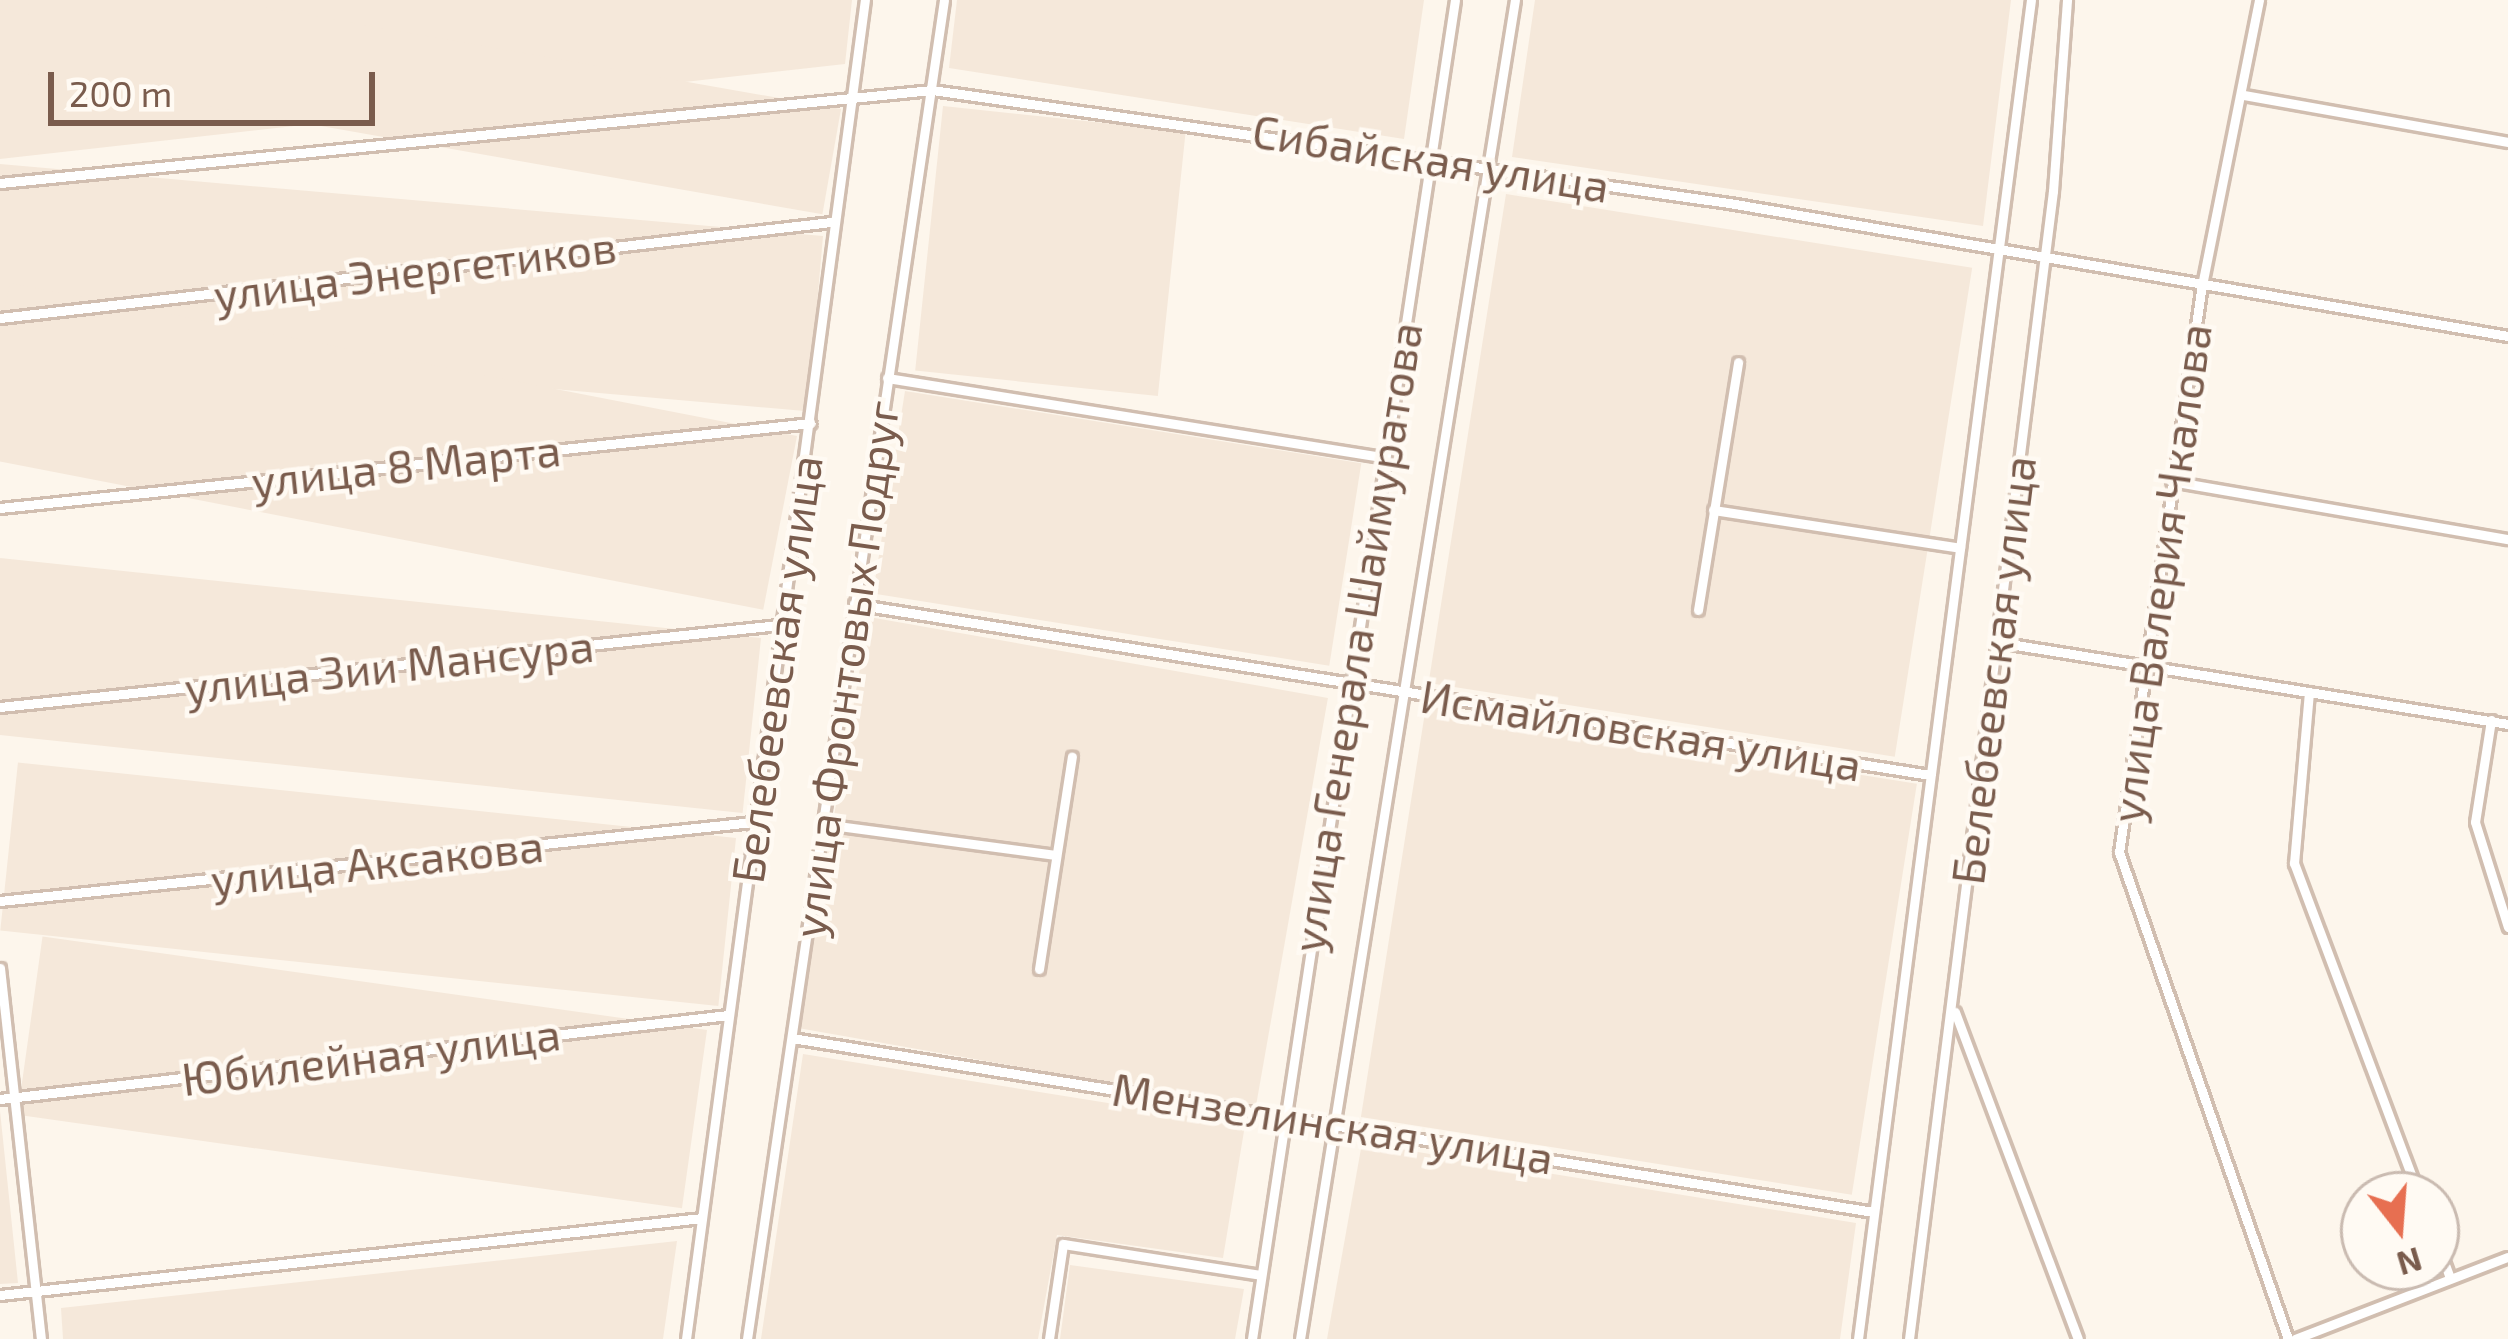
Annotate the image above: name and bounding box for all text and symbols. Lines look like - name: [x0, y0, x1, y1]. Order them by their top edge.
- scale bar: [54, 48, 381, 122]
- text: 200 m: [69, 71, 172, 114]
- street label: Сибайская улица: [1249, 103, 1613, 213]
- street label: улица Энергетиков: [211, 219, 619, 321]
- street label: улица Генерала Шаймуратова: [1280, 318, 1432, 956]
- street label: улица Валерия Чкалова: [2098, 320, 2222, 826]
- street label: улица Фронтовых Подруг: [781, 397, 909, 941]
- street label: улица 8 Марта: [249, 422, 563, 508]
- street label: Белебеевская улица: [719, 452, 833, 886]
- street label: Белебеевская улица: [1940, 453, 2046, 887]
- street label: улица Зии Мансура: [182, 618, 596, 714]
- street label: Исмайловская улица: [1417, 669, 1865, 791]
- street label: улица Аксакова: [208, 818, 546, 906]
- street label: Юбилейная улица: [179, 1006, 563, 1106]
- street label: Мензелинская улица: [1109, 1061, 1557, 1185]
- north arrow: [2340, 1171, 2460, 1291]
- text: N: [2392, 1240, 2427, 1285]

